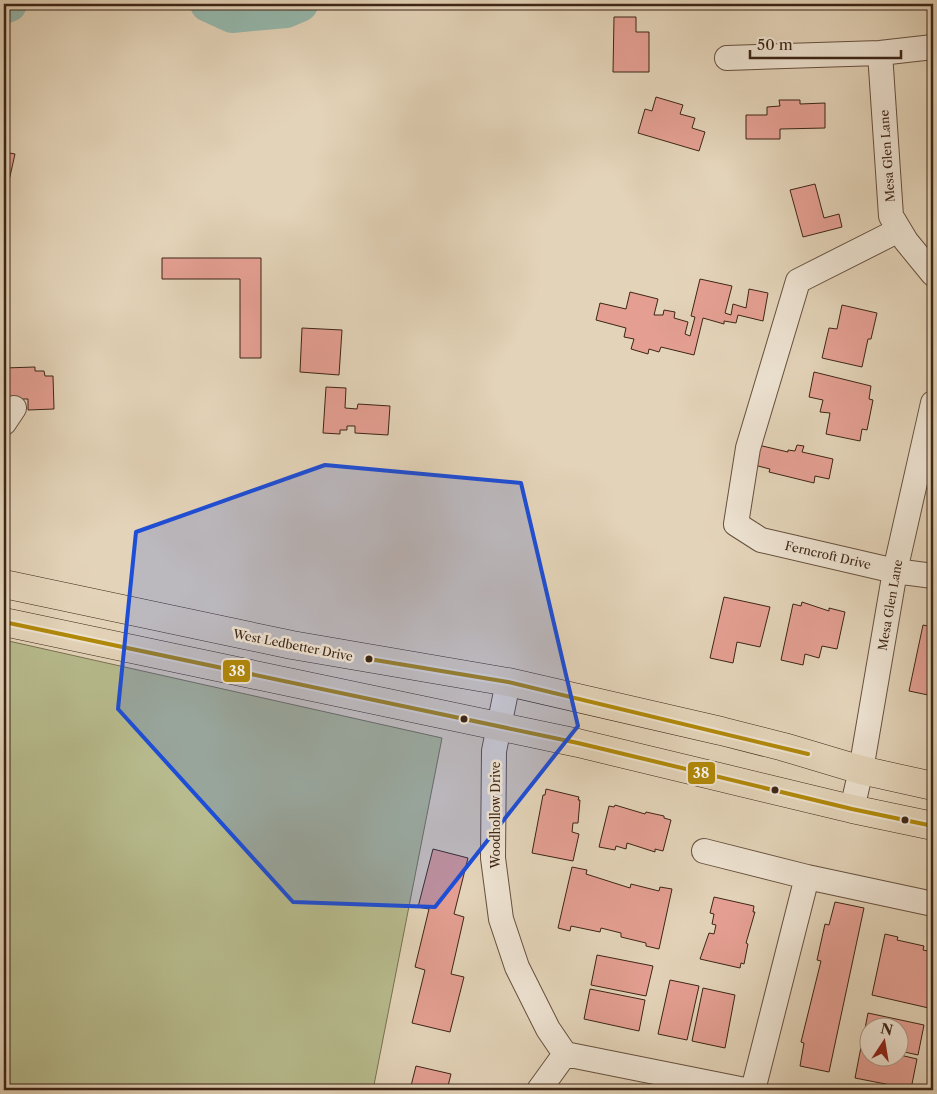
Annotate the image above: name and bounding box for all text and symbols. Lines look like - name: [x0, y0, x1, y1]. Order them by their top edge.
- scale bar: [750, 28, 901, 60]
- text: 50 m: [757, 35, 793, 54]
- street label: Mesa Glen Lane: [876, 109, 898, 203]
- street label: Ferncroft Drive: [784, 538, 873, 572]
- street label: Mesa Glen Lane: [875, 558, 905, 652]
- street label: West Ledbetter Drive: [231, 626, 354, 664]
- unlabelled marker: [364, 654, 374, 664]
- line badge: 38: [222, 659, 251, 683]
- text: 38: [229, 662, 245, 680]
- unlabelled marker: [459, 714, 469, 724]
- street label: Woodhollow Drive: [488, 761, 503, 870]
- line badge: 38: [687, 761, 716, 785]
- text: 38: [693, 764, 709, 782]
- unlabelled marker: [770, 785, 780, 795]
- unlabelled marker: [900, 815, 910, 825]
- north arrow: [860, 1016, 910, 1066]
- text: N: [879, 1019, 895, 1039]

